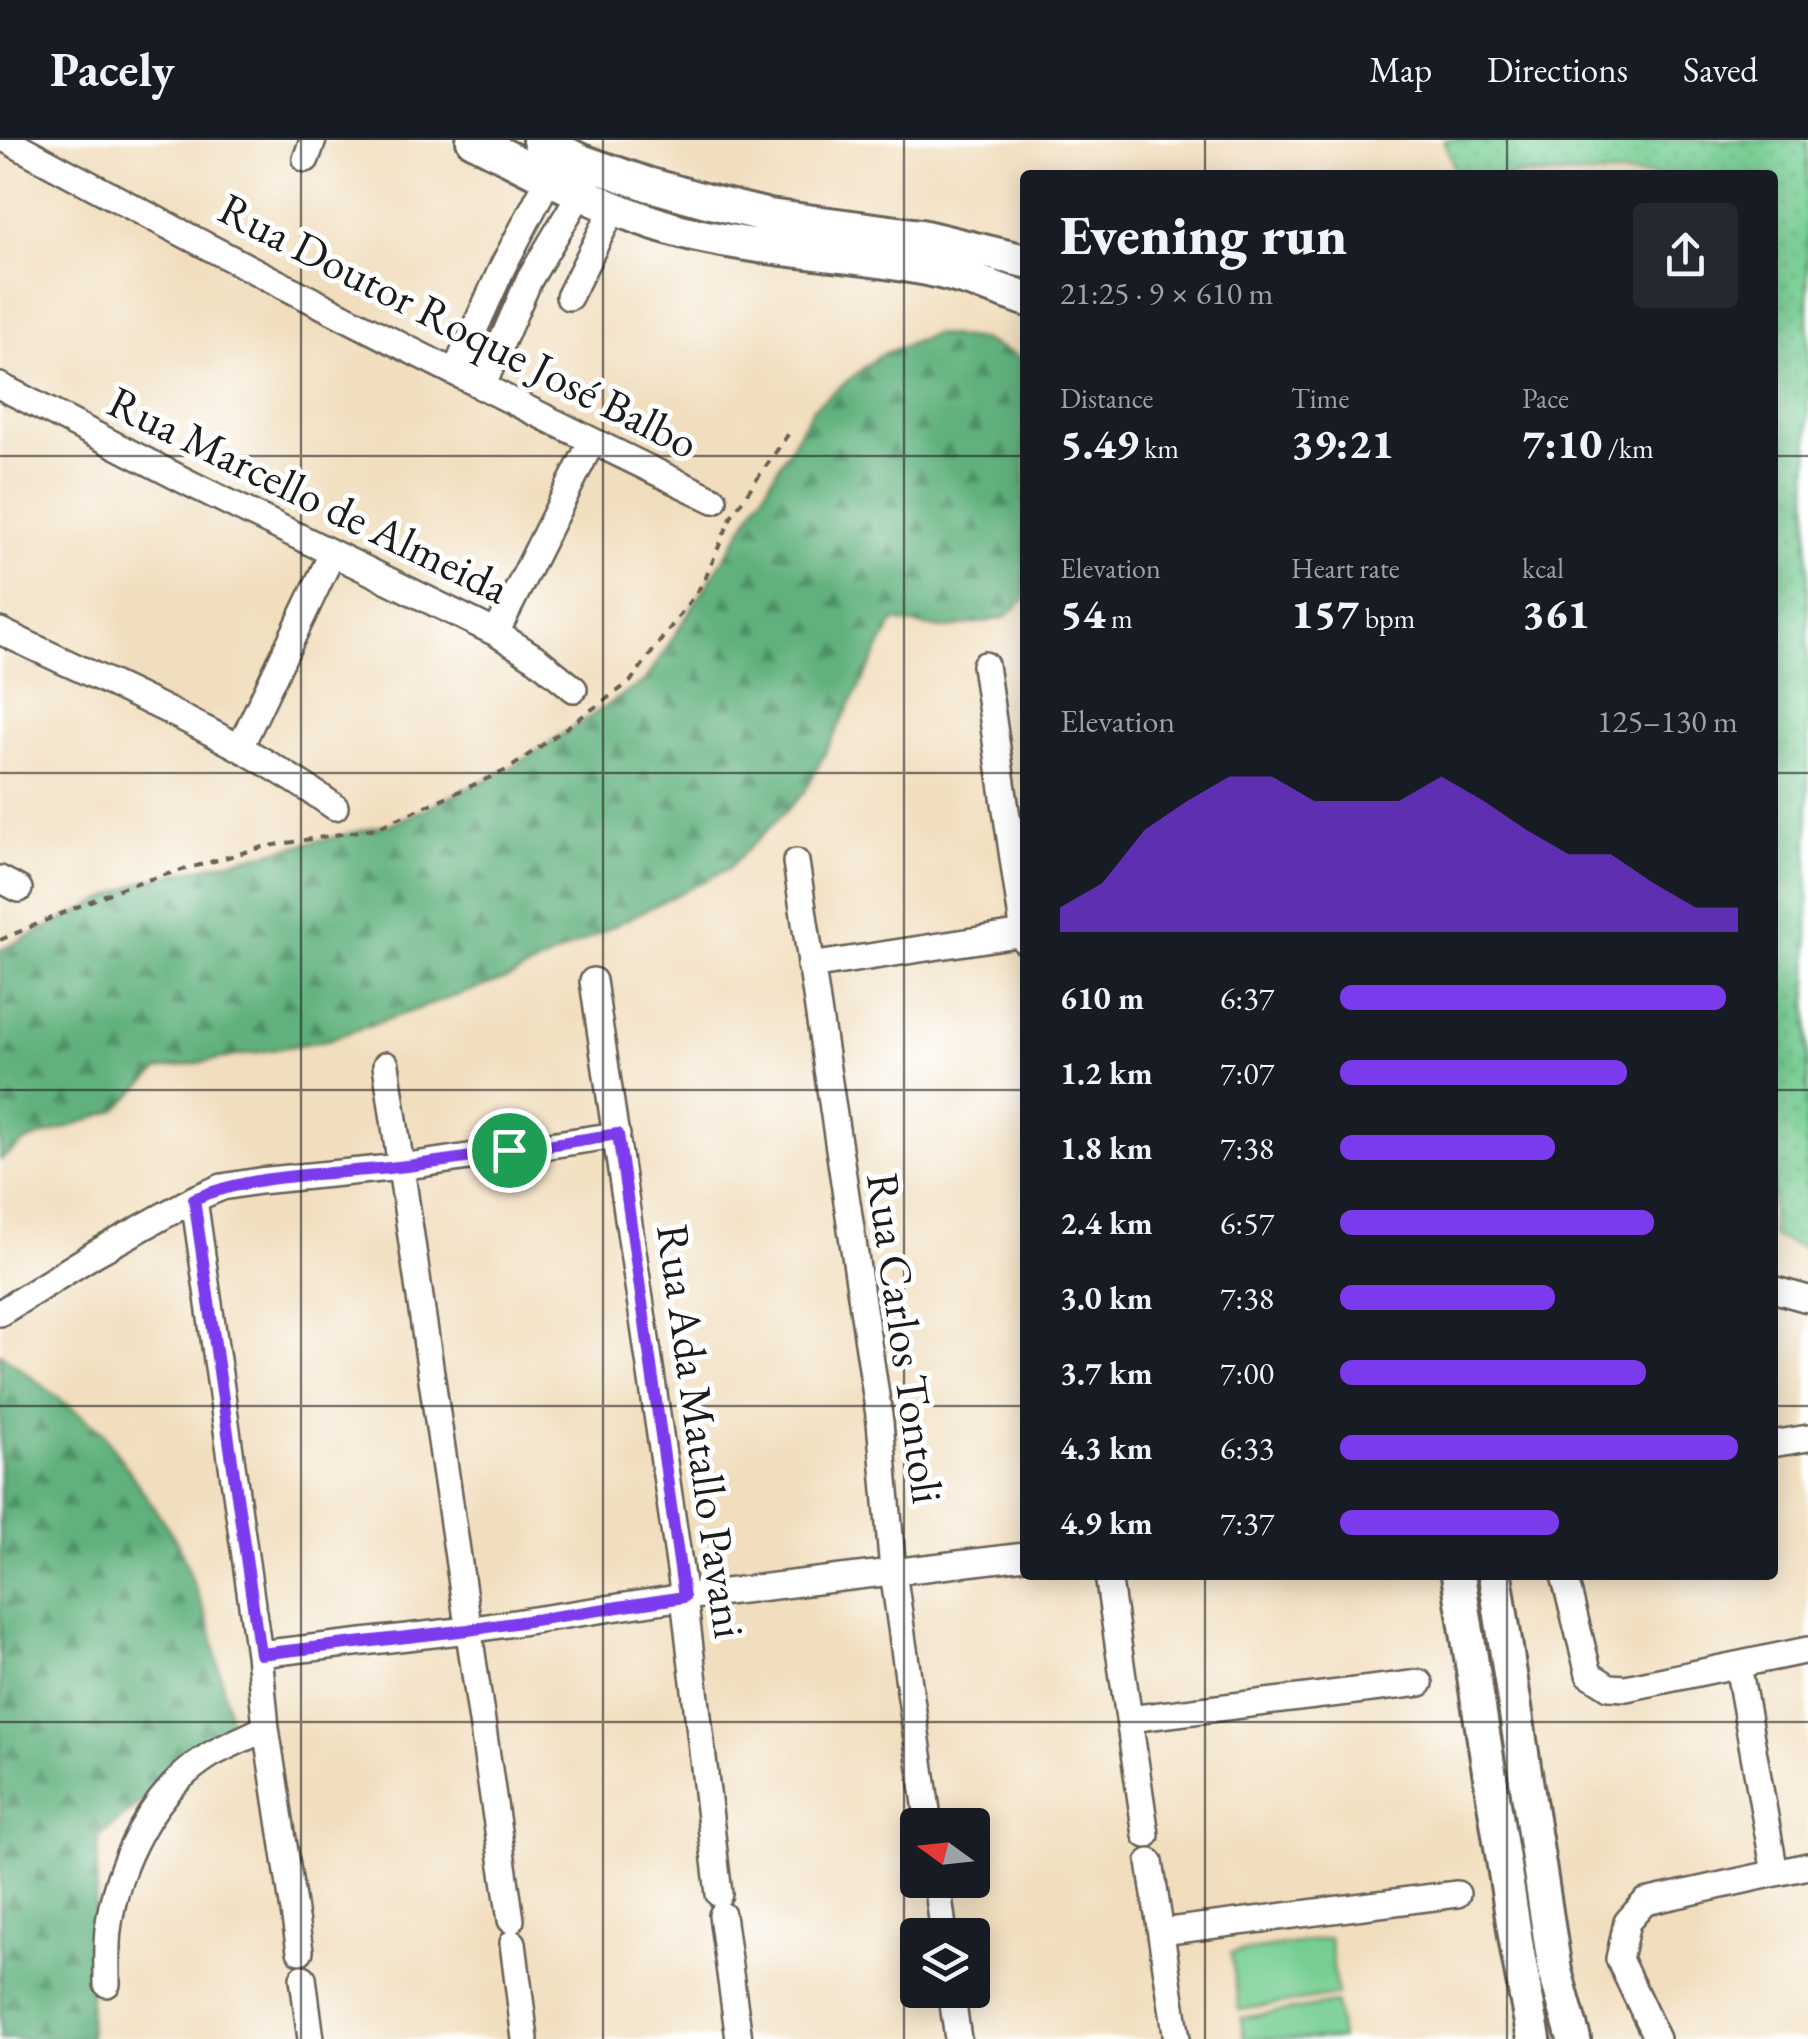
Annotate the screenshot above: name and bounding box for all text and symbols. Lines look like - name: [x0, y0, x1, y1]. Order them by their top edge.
- text: Pacely: [50, 38, 175, 100]
- text: Map: [1369, 47, 1432, 92]
- text: Directions: [1487, 47, 1628, 92]
- text: Saved: [1683, 47, 1758, 92]
- street label: Rua Doutor Roque José Balbo: [209, 179, 709, 471]
- text: Evening run: [1060, 199, 1347, 270]
- button: share: [1633, 203, 1738, 308]
- text: 21:25 · 9 × 610 m: [1060, 272, 1273, 314]
- street label: Rua Marcello de Almeida: [99, 372, 519, 616]
- text: Distance: [1060, 380, 1154, 416]
- text: Time: [1291, 380, 1349, 416]
- text: Pace: [1522, 380, 1569, 416]
- text: 5.49: [1060, 416, 1139, 471]
- text: 39:21: [1291, 416, 1394, 471]
- text: 7:10: [1522, 416, 1602, 471]
- text: km: [1139, 430, 1179, 466]
- text: /km: [1602, 430, 1654, 466]
- text: Elevation: [1060, 550, 1161, 586]
- text: Heart rate: [1291, 550, 1400, 586]
- text: kcal: [1522, 550, 1564, 586]
- text: 54: [1060, 586, 1105, 641]
- text: 157: [1291, 586, 1359, 641]
- text: 361: [1522, 586, 1590, 641]
- text: m: [1105, 600, 1133, 636]
- text: bpm: [1359, 600, 1415, 636]
- text: Elevation: [1060, 700, 1175, 742]
- text: 125–130 m: [1597, 700, 1738, 742]
- text: 610 m: [1060, 977, 1144, 1019]
- text: 6:37: [1220, 977, 1274, 1019]
- text: 1.2 km: [1060, 1052, 1153, 1094]
- text: 7:07: [1220, 1052, 1274, 1094]
- pin: [467, 1108, 552, 1193]
- icon: arrive: [482, 1123, 537, 1178]
- text: 1.8 km: [1060, 1127, 1153, 1169]
- text: 7:38: [1220, 1127, 1274, 1169]
- street label: Rua Carlos Tontoli: [854, 1169, 958, 1507]
- text: 2.4 km: [1060, 1202, 1153, 1244]
- text: 6:57: [1220, 1202, 1274, 1244]
- street label: Rua Ada Matallo Pavani: [644, 1220, 760, 1642]
- text: 3.0 km: [1060, 1277, 1153, 1319]
- text: 7:38: [1220, 1277, 1274, 1319]
- text: 3.7 km: [1060, 1352, 1153, 1394]
- text: 7:00: [1220, 1352, 1274, 1394]
- text: 4.3 km: [1060, 1427, 1153, 1469]
- text: 6:33: [1220, 1427, 1274, 1469]
- text: 4.9 km: [1060, 1502, 1153, 1544]
- text: 7:37: [1220, 1502, 1274, 1544]
- north arrow: [900, 1808, 990, 1898]
- map controls: [900, 1808, 990, 2008]
- button: layers: [900, 1918, 990, 2008]

